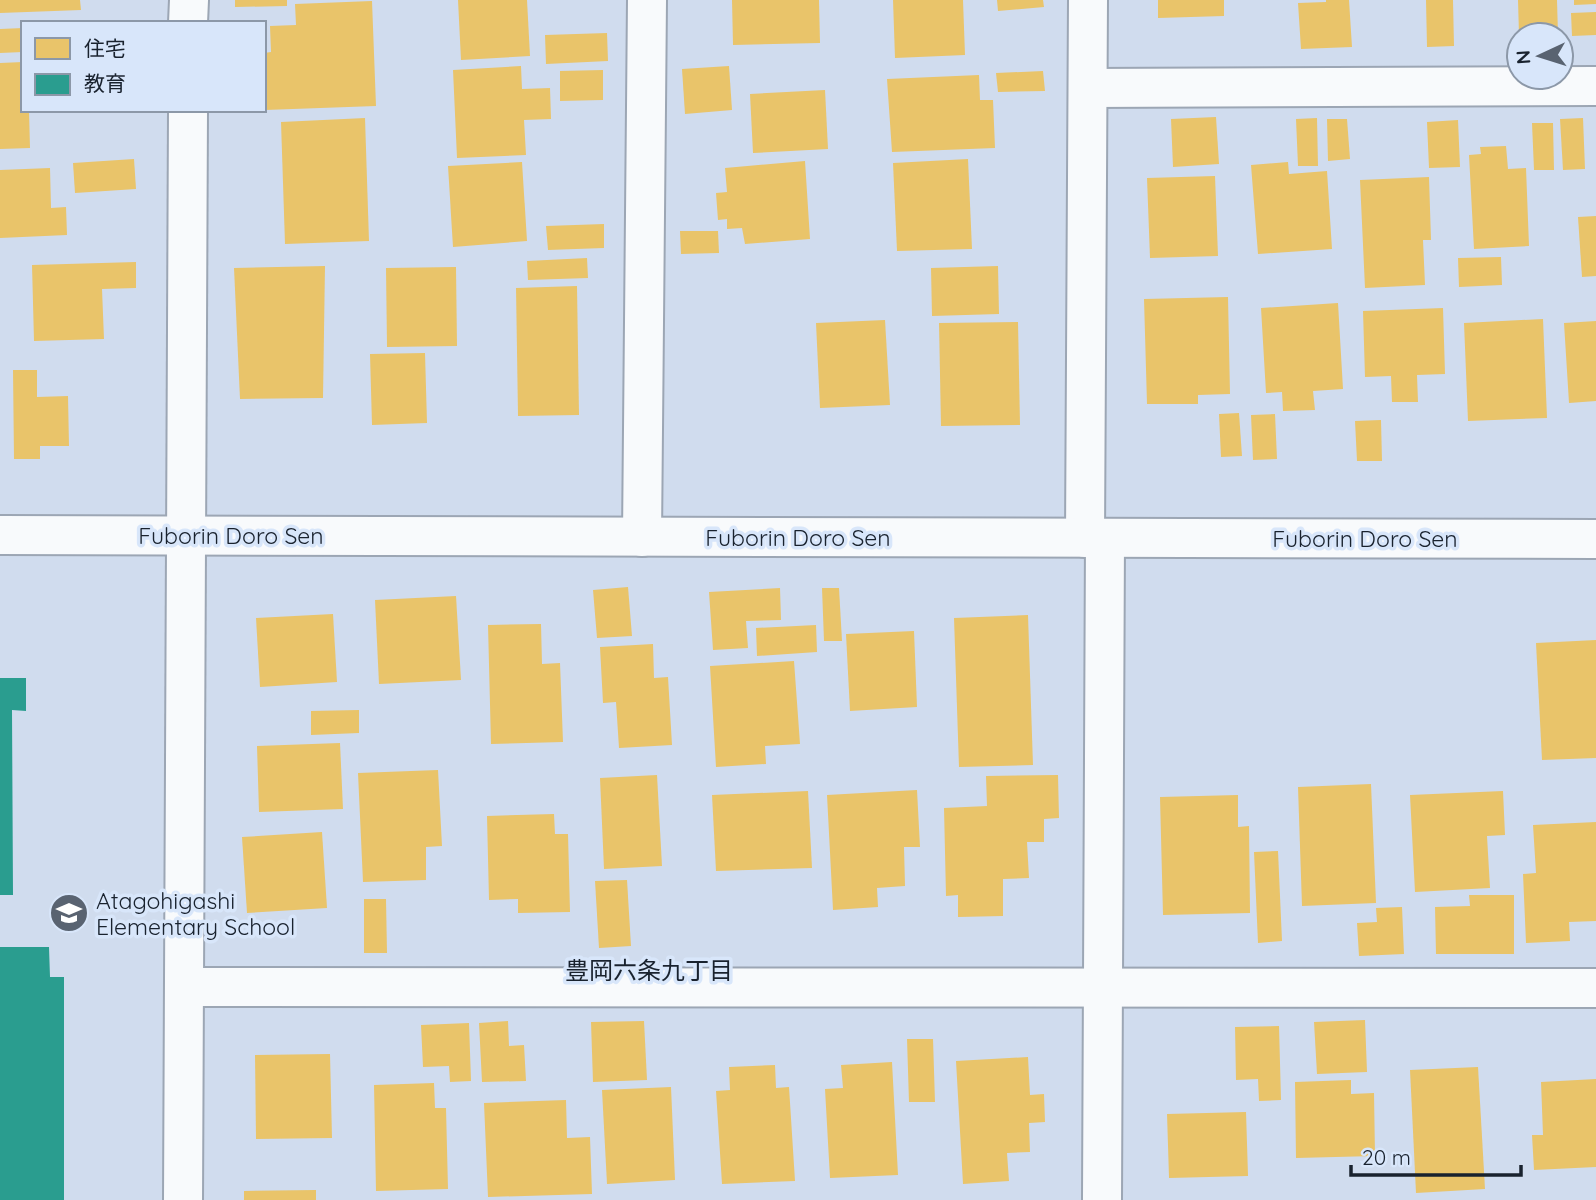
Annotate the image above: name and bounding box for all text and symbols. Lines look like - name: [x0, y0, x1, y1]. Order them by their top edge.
- legend: [21, 21, 266, 112]
- north arrow: [1505, 21, 1575, 91]
- text: 住宅: [84, 35, 126, 61]
- text: N: [1511, 49, 1535, 65]
- text: 教育: [84, 70, 126, 96]
- street label: Fuborin Doro Sen: [138, 521, 324, 550]
- street label: Fuborin Doro Sen: [705, 523, 891, 552]
- street label: Fuborin Doro Sen: [1272, 524, 1458, 553]
- place label: Atagohigashi Elementary School: [96, 886, 295, 941]
- school or university icon: Atagohigashi Elementary School: [48, 892, 90, 934]
- district label: 豊岡六条九丁目: [565, 955, 733, 985]
- scale bar: [1351, 1134, 1521, 1178]
- text: 20 m: [1362, 1144, 1411, 1170]

